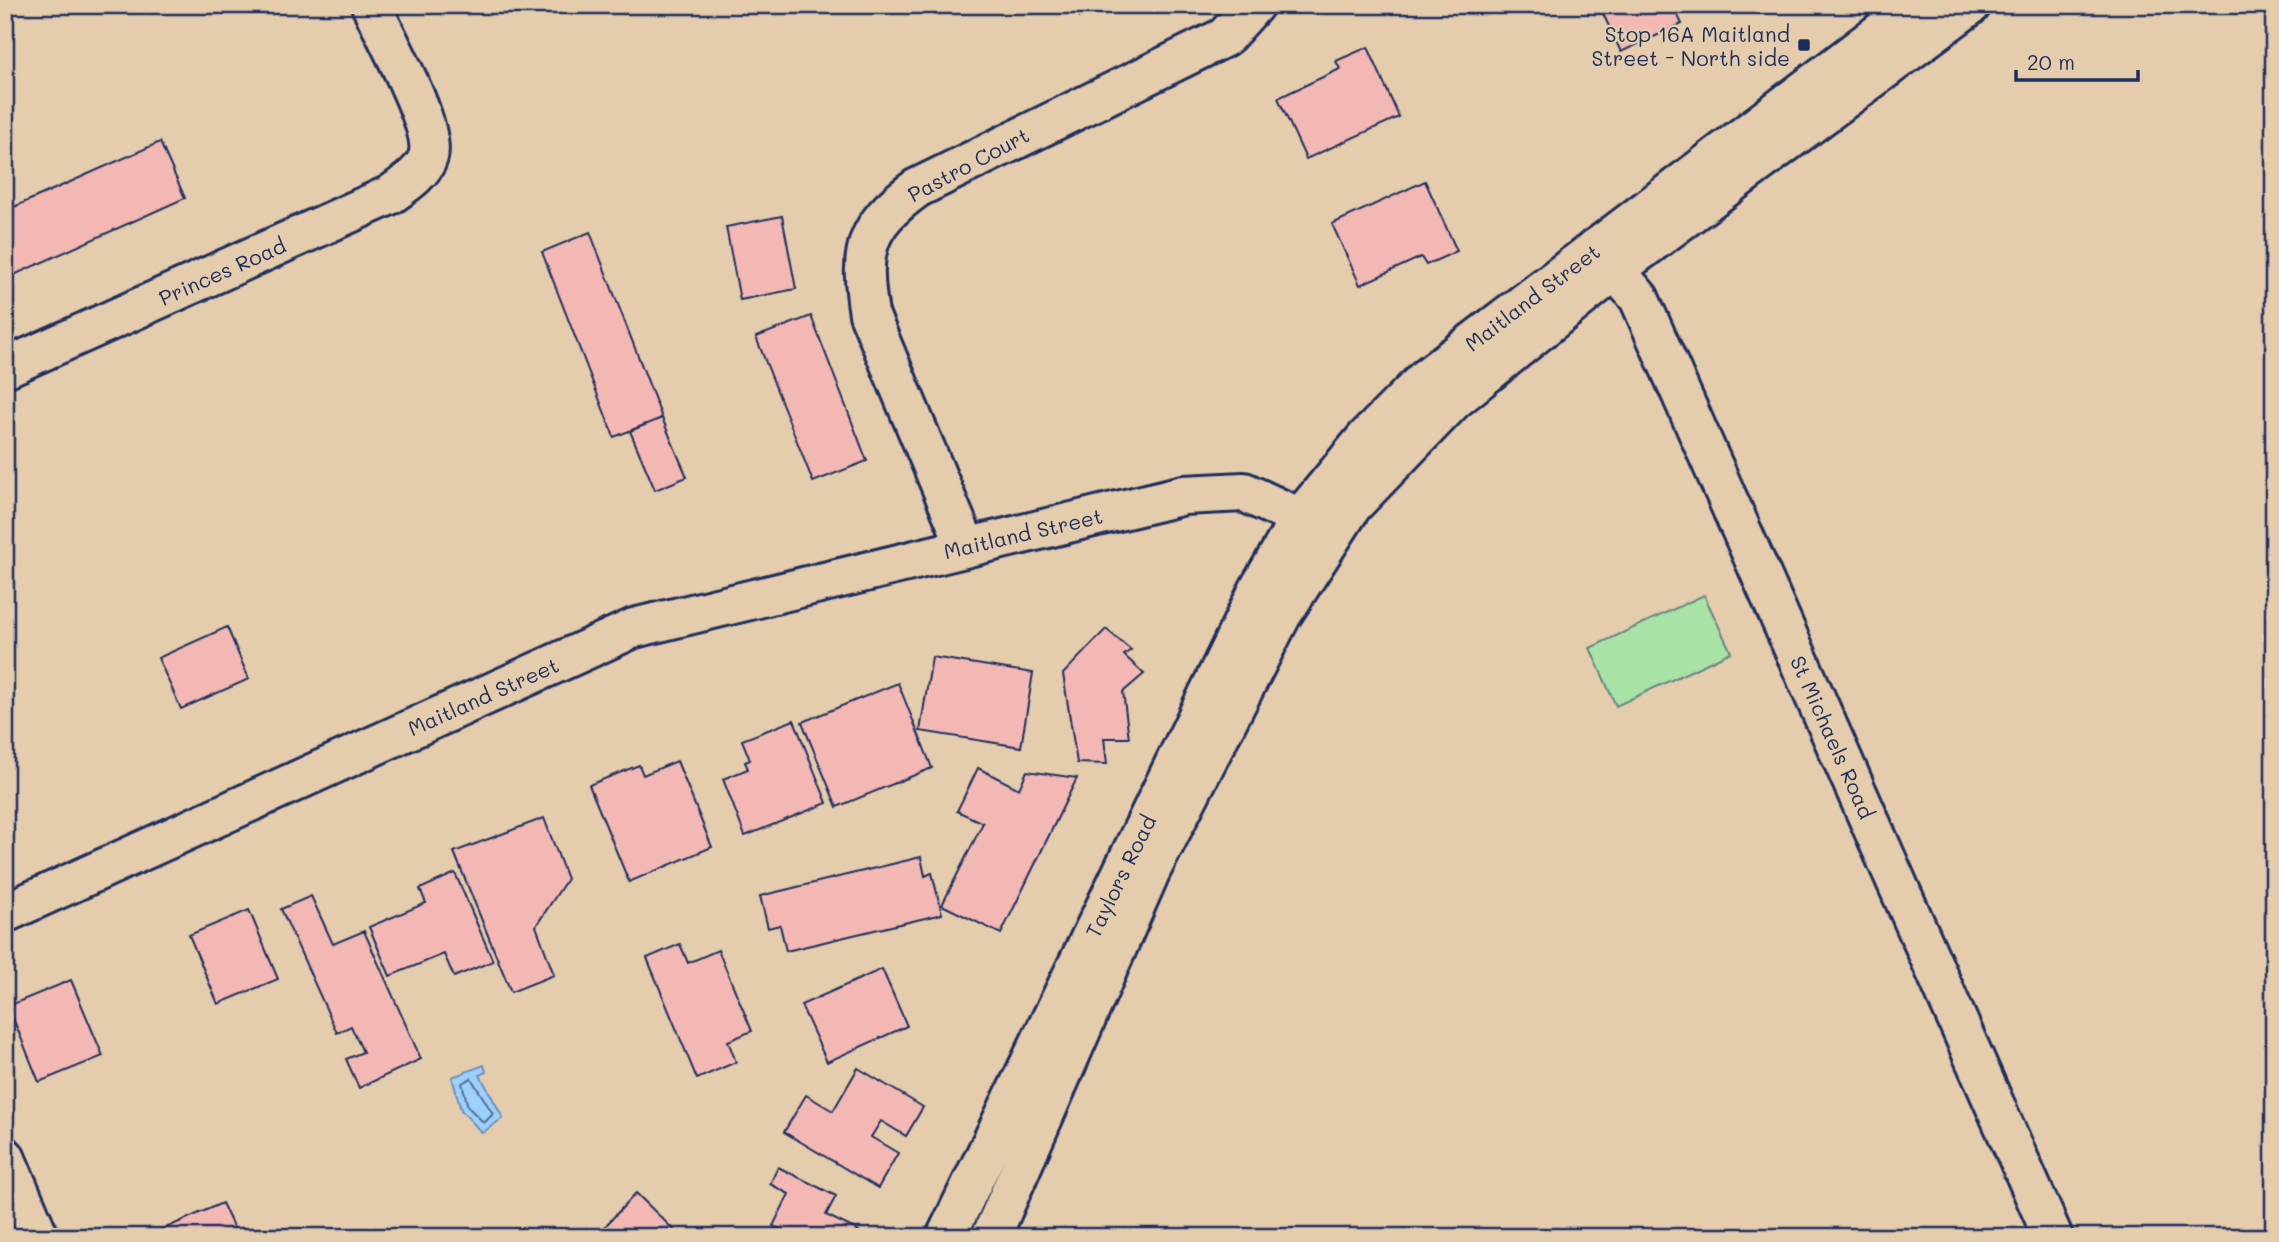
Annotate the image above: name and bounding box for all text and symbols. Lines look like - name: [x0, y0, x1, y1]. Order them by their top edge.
- place label: Stop 16A Maitland Street - North side: [1592, 20, 1790, 71]
- marker: Stop 16A Maitland Street - North side: [1796, 37, 1812, 53]
- scale bar: [2016, 38, 2139, 82]
- text: 20 m: [2027, 48, 2075, 75]
- street label: Pastro Court: [903, 121, 1033, 207]
- street label: Princes Road: [154, 231, 290, 311]
- street label: Maitland Street: [1459, 237, 1605, 357]
- street label: Maitland Street: [941, 502, 1105, 564]
- street label: Maitland Street: [403, 651, 563, 741]
- street label: St Michaels Road: [1785, 651, 1881, 823]
- street label: Taylors Road: [1079, 810, 1161, 942]

